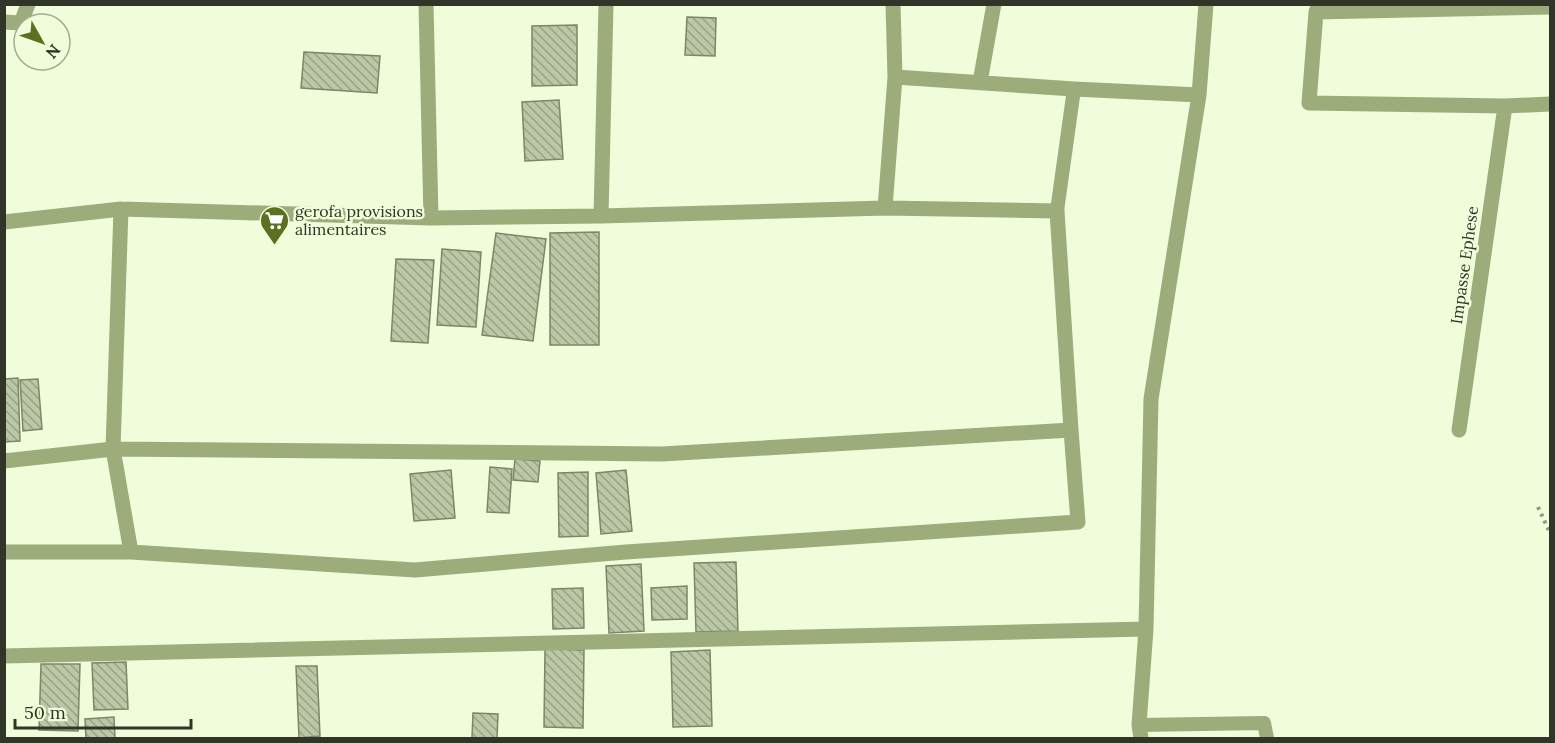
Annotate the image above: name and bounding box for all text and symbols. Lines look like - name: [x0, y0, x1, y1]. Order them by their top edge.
- north arrow: [12, 12, 72, 72]
- text: N: [42, 40, 65, 63]
- place label: gerofa provisions alimentaires: [295, 201, 423, 239]
- supermarket icon: gerofa provisions alimentaires: [258, 204, 290, 246]
- street label: Impasse Ephese: [1446, 204, 1482, 325]
- scale bar: [15, 692, 190, 730]
- text: 50 m: [24, 701, 66, 724]

